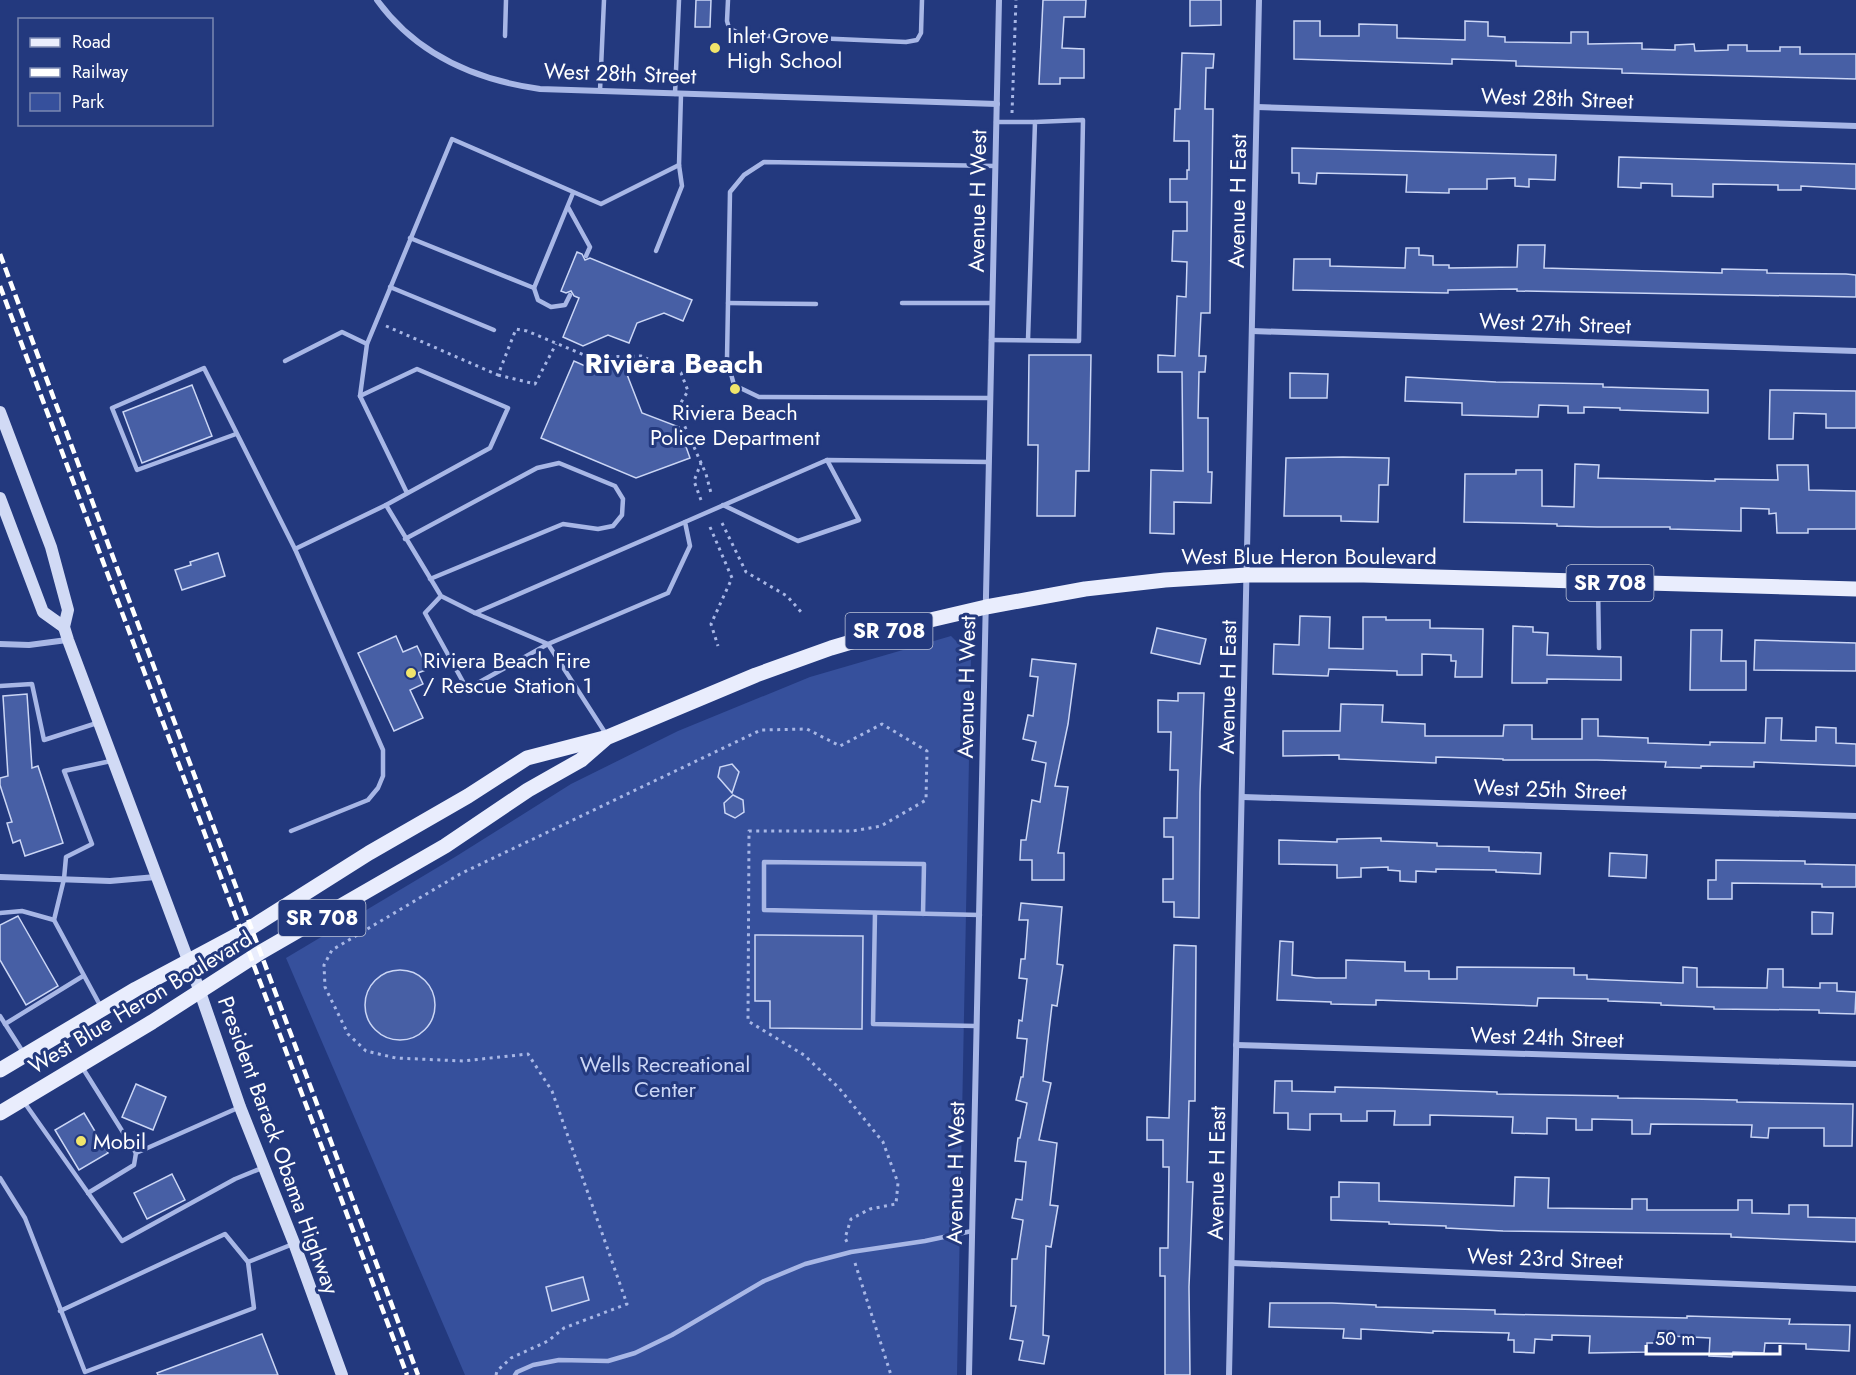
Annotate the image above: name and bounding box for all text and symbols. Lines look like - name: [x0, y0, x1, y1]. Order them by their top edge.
- legend: [18, 18, 213, 126]
- place label: Inlet Grove High School: [727, 19, 842, 76]
- text: Road: [72, 29, 111, 55]
- marker: Inlet Grove High School: [708, 41, 722, 55]
- street label: West 28th Street: [543, 54, 697, 92]
- text: Railway: [72, 59, 128, 85]
- street label: West 28th Street: [1480, 79, 1634, 117]
- text: Park: [72, 89, 104, 115]
- street label: Avenue H West: [960, 129, 994, 273]
- street label: Avenue H East: [1220, 133, 1254, 268]
- street label: West 27th Street: [1478, 304, 1632, 342]
- district label: Riviera Beach: [585, 343, 763, 384]
- marker: Riviera Beach Police Department: [728, 382, 742, 396]
- place label: Riviera Beach Police Department: [650, 396, 821, 453]
- street label: West Blue Heron Boulevard: [1181, 540, 1437, 572]
- road number: SR 708: [1566, 565, 1654, 601]
- road number: SR 708: [846, 613, 932, 649]
- street label: Avenue H West: [949, 615, 983, 759]
- street label: Avenue H East: [1210, 619, 1244, 754]
- place label: Riviera Beach Fire / Rescue Station 1: [423, 644, 592, 701]
- marker: Riviera Beach Fire / Rescue Station 1: [404, 666, 418, 680]
- street label: West 25th Street: [1473, 770, 1628, 808]
- road number: SR 708: [278, 900, 366, 936]
- street label: West Blue Heron Boulevard: [22, 922, 258, 1082]
- street label: President Barack Obama Highway: [210, 991, 348, 1299]
- street label: West 24th Street: [1470, 1018, 1625, 1056]
- park label: Wells Recreational Center: [580, 1048, 750, 1105]
- street label: Avenue H West: [938, 1101, 972, 1245]
- street label: Avenue H East: [1199, 1105, 1233, 1240]
- place label: Mobil: [93, 1125, 146, 1157]
- marker: Mobil: [74, 1134, 88, 1148]
- street label: West 23rd Street: [1467, 1239, 1624, 1277]
- scale bar: [1646, 1318, 1780, 1356]
- text: 50 m: [1655, 1326, 1695, 1352]

